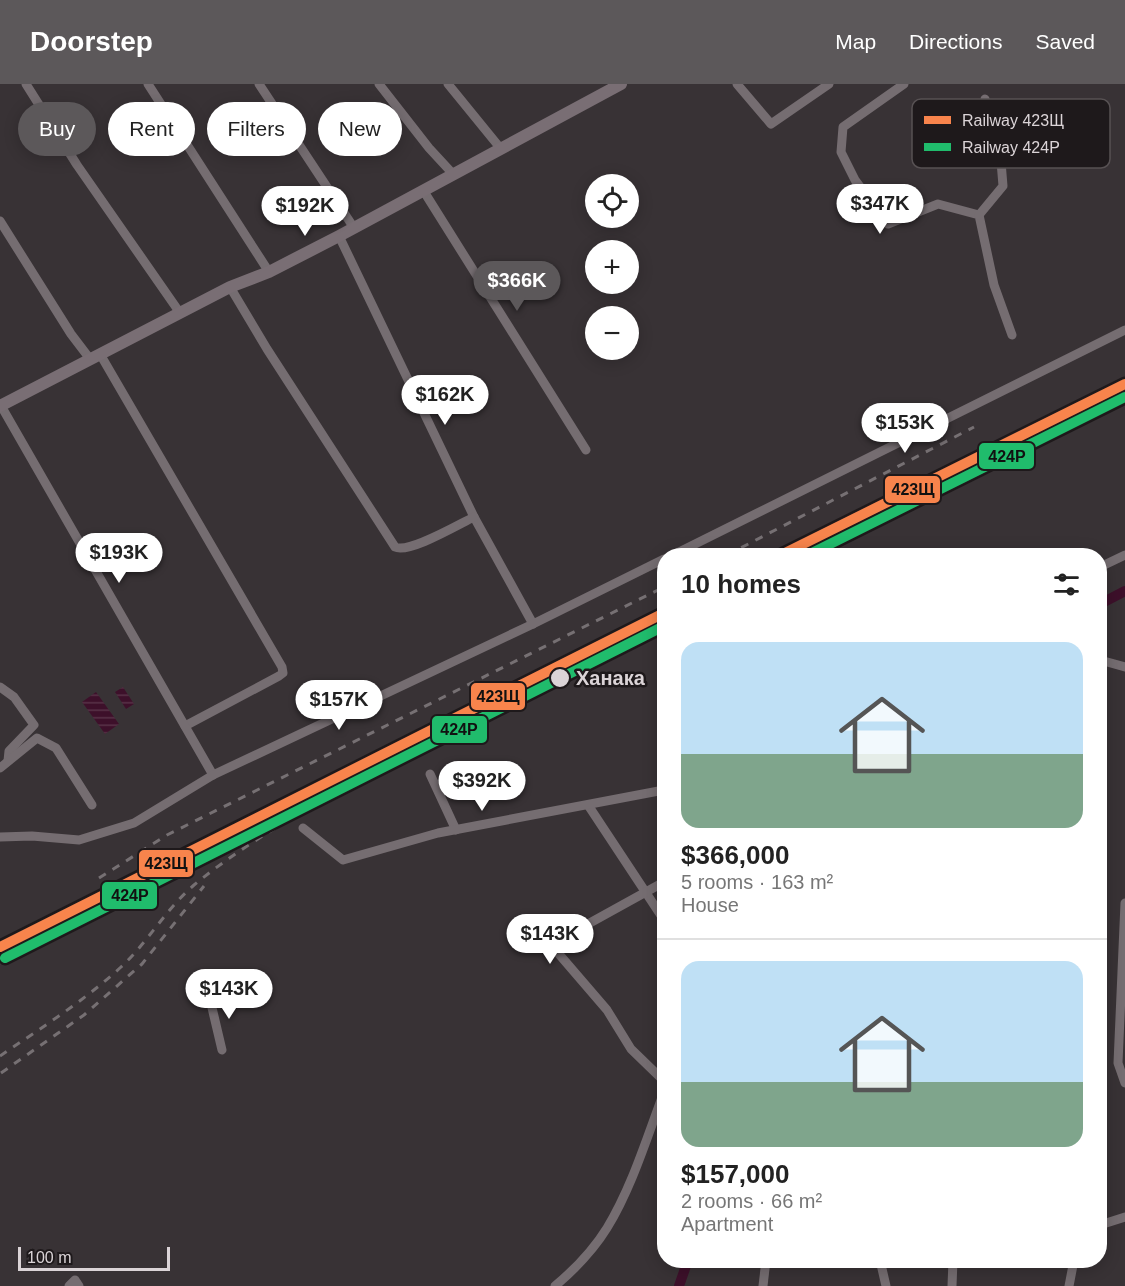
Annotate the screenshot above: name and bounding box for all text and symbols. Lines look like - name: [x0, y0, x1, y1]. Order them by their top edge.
- text: Doorstep: [30, 26, 153, 57]
- text: Map: [835, 30, 876, 53]
- text: Directions: [909, 30, 1002, 53]
- text: Saved: [1035, 30, 1095, 53]
- legend: [912, 99, 1110, 168]
- chip: Buy: [18, 102, 96, 156]
- chip: Rent: [108, 102, 195, 156]
- chip: Filters: [207, 102, 306, 156]
- chip: New: [318, 102, 402, 156]
- text: Railway 423Щ: [962, 112, 1064, 129]
- text: Railway 424Р: [962, 139, 1060, 156]
- map controls: [585, 174, 639, 360]
- button: locate: [585, 174, 639, 228]
- pin: $347K: [838, 184, 922, 235]
- pin: $192K: [263, 186, 347, 237]
- text: $347K: [851, 192, 909, 214]
- text: $192K: [276, 194, 334, 216]
- button: +: [585, 240, 639, 294]
- pin: $366K: [475, 261, 559, 312]
- text: $366K: [488, 269, 546, 291]
- button: −: [585, 306, 639, 360]
- pin: $162K: [403, 375, 487, 426]
- text: $162K: [416, 383, 474, 405]
- pin: $153K: [863, 403, 947, 454]
- text: $153K: [876, 411, 934, 433]
- line badge: 424Р: [978, 442, 1035, 470]
- text: 424Р: [988, 448, 1026, 465]
- line badge: 423Щ: [884, 475, 941, 504]
- text: 423Щ: [892, 481, 935, 498]
- pin: $193K: [77, 533, 161, 584]
- text: $193K: [90, 541, 148, 563]
- icon: filters: [1050, 568, 1083, 601]
- text: 10 homes: [681, 569, 801, 599]
- marker: Ханака: [549, 667, 571, 689]
- place label: Ханака: [576, 667, 646, 689]
- pin: $157K: [297, 680, 381, 731]
- icon: home: [828, 681, 936, 789]
- line badge: 423Щ: [470, 682, 526, 711]
- text: $157K: [310, 688, 368, 710]
- text: 423Щ: [477, 688, 520, 705]
- line badge: 424Р: [431, 715, 488, 744]
- text: 424Р: [440, 721, 478, 738]
- pin: $392K: [440, 761, 524, 812]
- text: $392K: [453, 769, 511, 791]
- text: $366,000: [681, 840, 789, 870]
- line badge: 423Щ: [138, 849, 194, 878]
- text: 423Щ: [145, 855, 188, 872]
- text: 5 rooms · 163 m²: [681, 871, 833, 893]
- line badge: 424Р: [101, 881, 158, 910]
- text: 424Р: [111, 887, 149, 904]
- text: House: [681, 894, 739, 916]
- pin: $143K: [508, 914, 592, 965]
- text: $143K: [521, 922, 579, 944]
- pin: $143K: [187, 969, 271, 1020]
- text: $143K: [200, 977, 258, 999]
- icon: home: [828, 1000, 936, 1108]
- text: $157,000: [681, 1159, 789, 1189]
- text: 2 rooms · 66 m²: [681, 1190, 822, 1212]
- text: Apartment: [681, 1213, 773, 1235]
- scale bar: [18, 1244, 170, 1272]
- text: 100 m: [27, 1249, 71, 1266]

